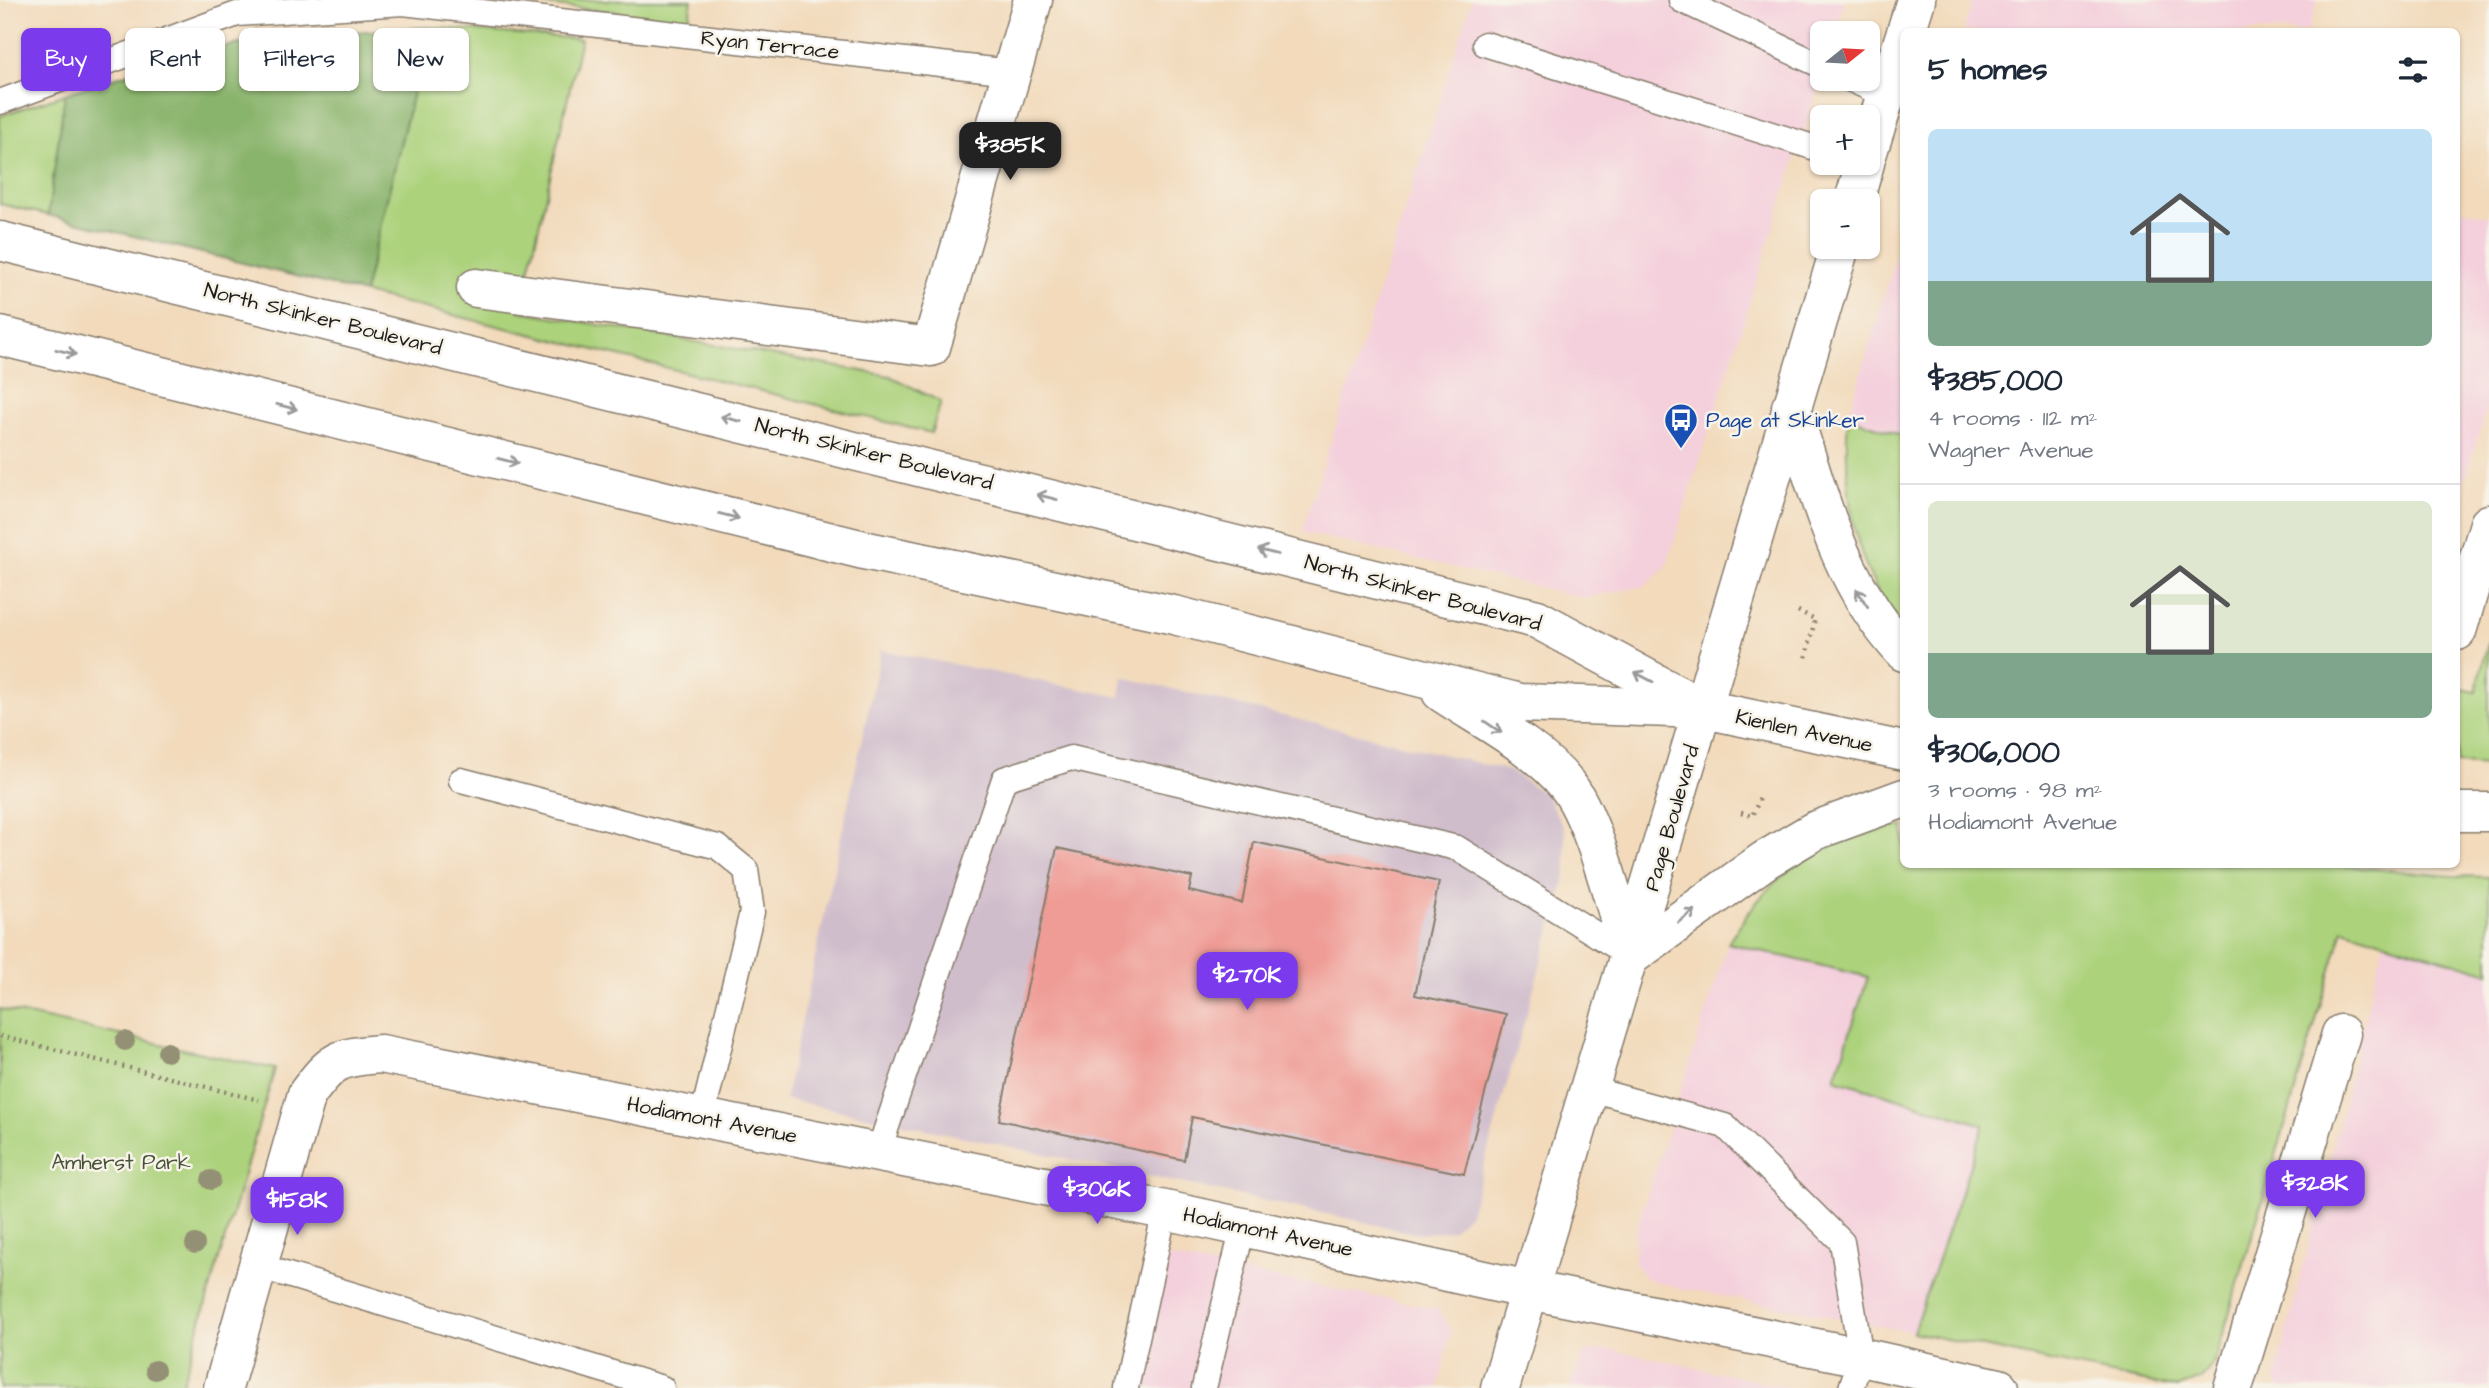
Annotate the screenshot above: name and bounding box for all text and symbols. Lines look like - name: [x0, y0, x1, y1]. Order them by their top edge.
- north arrow: [1810, 21, 1880, 91]
- map controls: [1810, 21, 1880, 259]
- street label: Ryan Terrace: [699, 23, 841, 69]
- chip: Buy: [21, 28, 111, 91]
- chip: Rent: [125, 28, 225, 91]
- chip: Filters: [239, 28, 359, 91]
- chip: New: [373, 28, 469, 91]
- text: 5 homes: [1928, 49, 2048, 91]
- icon: filters: [2394, 51, 2432, 89]
- button: +: [1810, 105, 1880, 175]
- pin: $385K: [961, 122, 1059, 182]
- text: $385K: [975, 129, 1045, 161]
- icon: home: [2117, 175, 2243, 301]
- button: −: [1810, 189, 1880, 259]
- street label: North Skinker Boulevard: [201, 275, 445, 363]
- one-way arrow: [54, 346, 77, 359]
- text: $385,000: [1928, 360, 2063, 402]
- one-way arrow: [275, 401, 298, 414]
- bus stop icon: Page at Skinker: [1662, 401, 1700, 450]
- text: 4 rooms · 112 m²: [1928, 402, 2097, 434]
- place label: Page at Skinker: [1706, 406, 1865, 437]
- street label: North Skinker Boulevard: [752, 410, 996, 498]
- one-way arrow: [720, 412, 743, 425]
- text: Wagner Avenue: [1928, 434, 2094, 466]
- one-way arrow: [496, 455, 519, 468]
- one-way arrow: [1036, 490, 1059, 503]
- one-way arrow: [717, 510, 740, 523]
- one-way arrow: [1257, 545, 1280, 558]
- street label: North Skinker Boulevard: [1301, 547, 1545, 639]
- icon: home: [2117, 547, 2243, 673]
- one-way arrow: [1855, 589, 1869, 609]
- one-way arrow: [1634, 670, 1655, 683]
- street label: Kienlen Avenue: [1733, 702, 1875, 760]
- one-way arrow: [1483, 720, 1502, 734]
- text: $306,000: [1928, 732, 2060, 774]
- street label: Page Boulevard: [1637, 741, 1709, 895]
- text: 3 rooms · 98 m²: [1928, 774, 2102, 806]
- text: Hodiamont Avenue: [1928, 806, 2117, 838]
- one-way arrow: [1677, 909, 1696, 923]
- pin: $270K: [1198, 953, 1296, 1012]
- text: $270K: [1213, 959, 1281, 991]
- street label: Hodiamont Avenue: [624, 1089, 800, 1151]
- park label: Amherst Park: [51, 1148, 191, 1177]
- pin: $328K: [2266, 1160, 2364, 1220]
- pin: $306K: [1048, 1166, 1146, 1226]
- text: $328K: [2282, 1167, 2348, 1199]
- text: $306K: [1063, 1173, 1131, 1205]
- pin: $158K: [248, 1178, 346, 1237]
- text: $158K: [267, 1184, 327, 1216]
- street label: Hodiamont Avenue: [1180, 1200, 1356, 1264]

